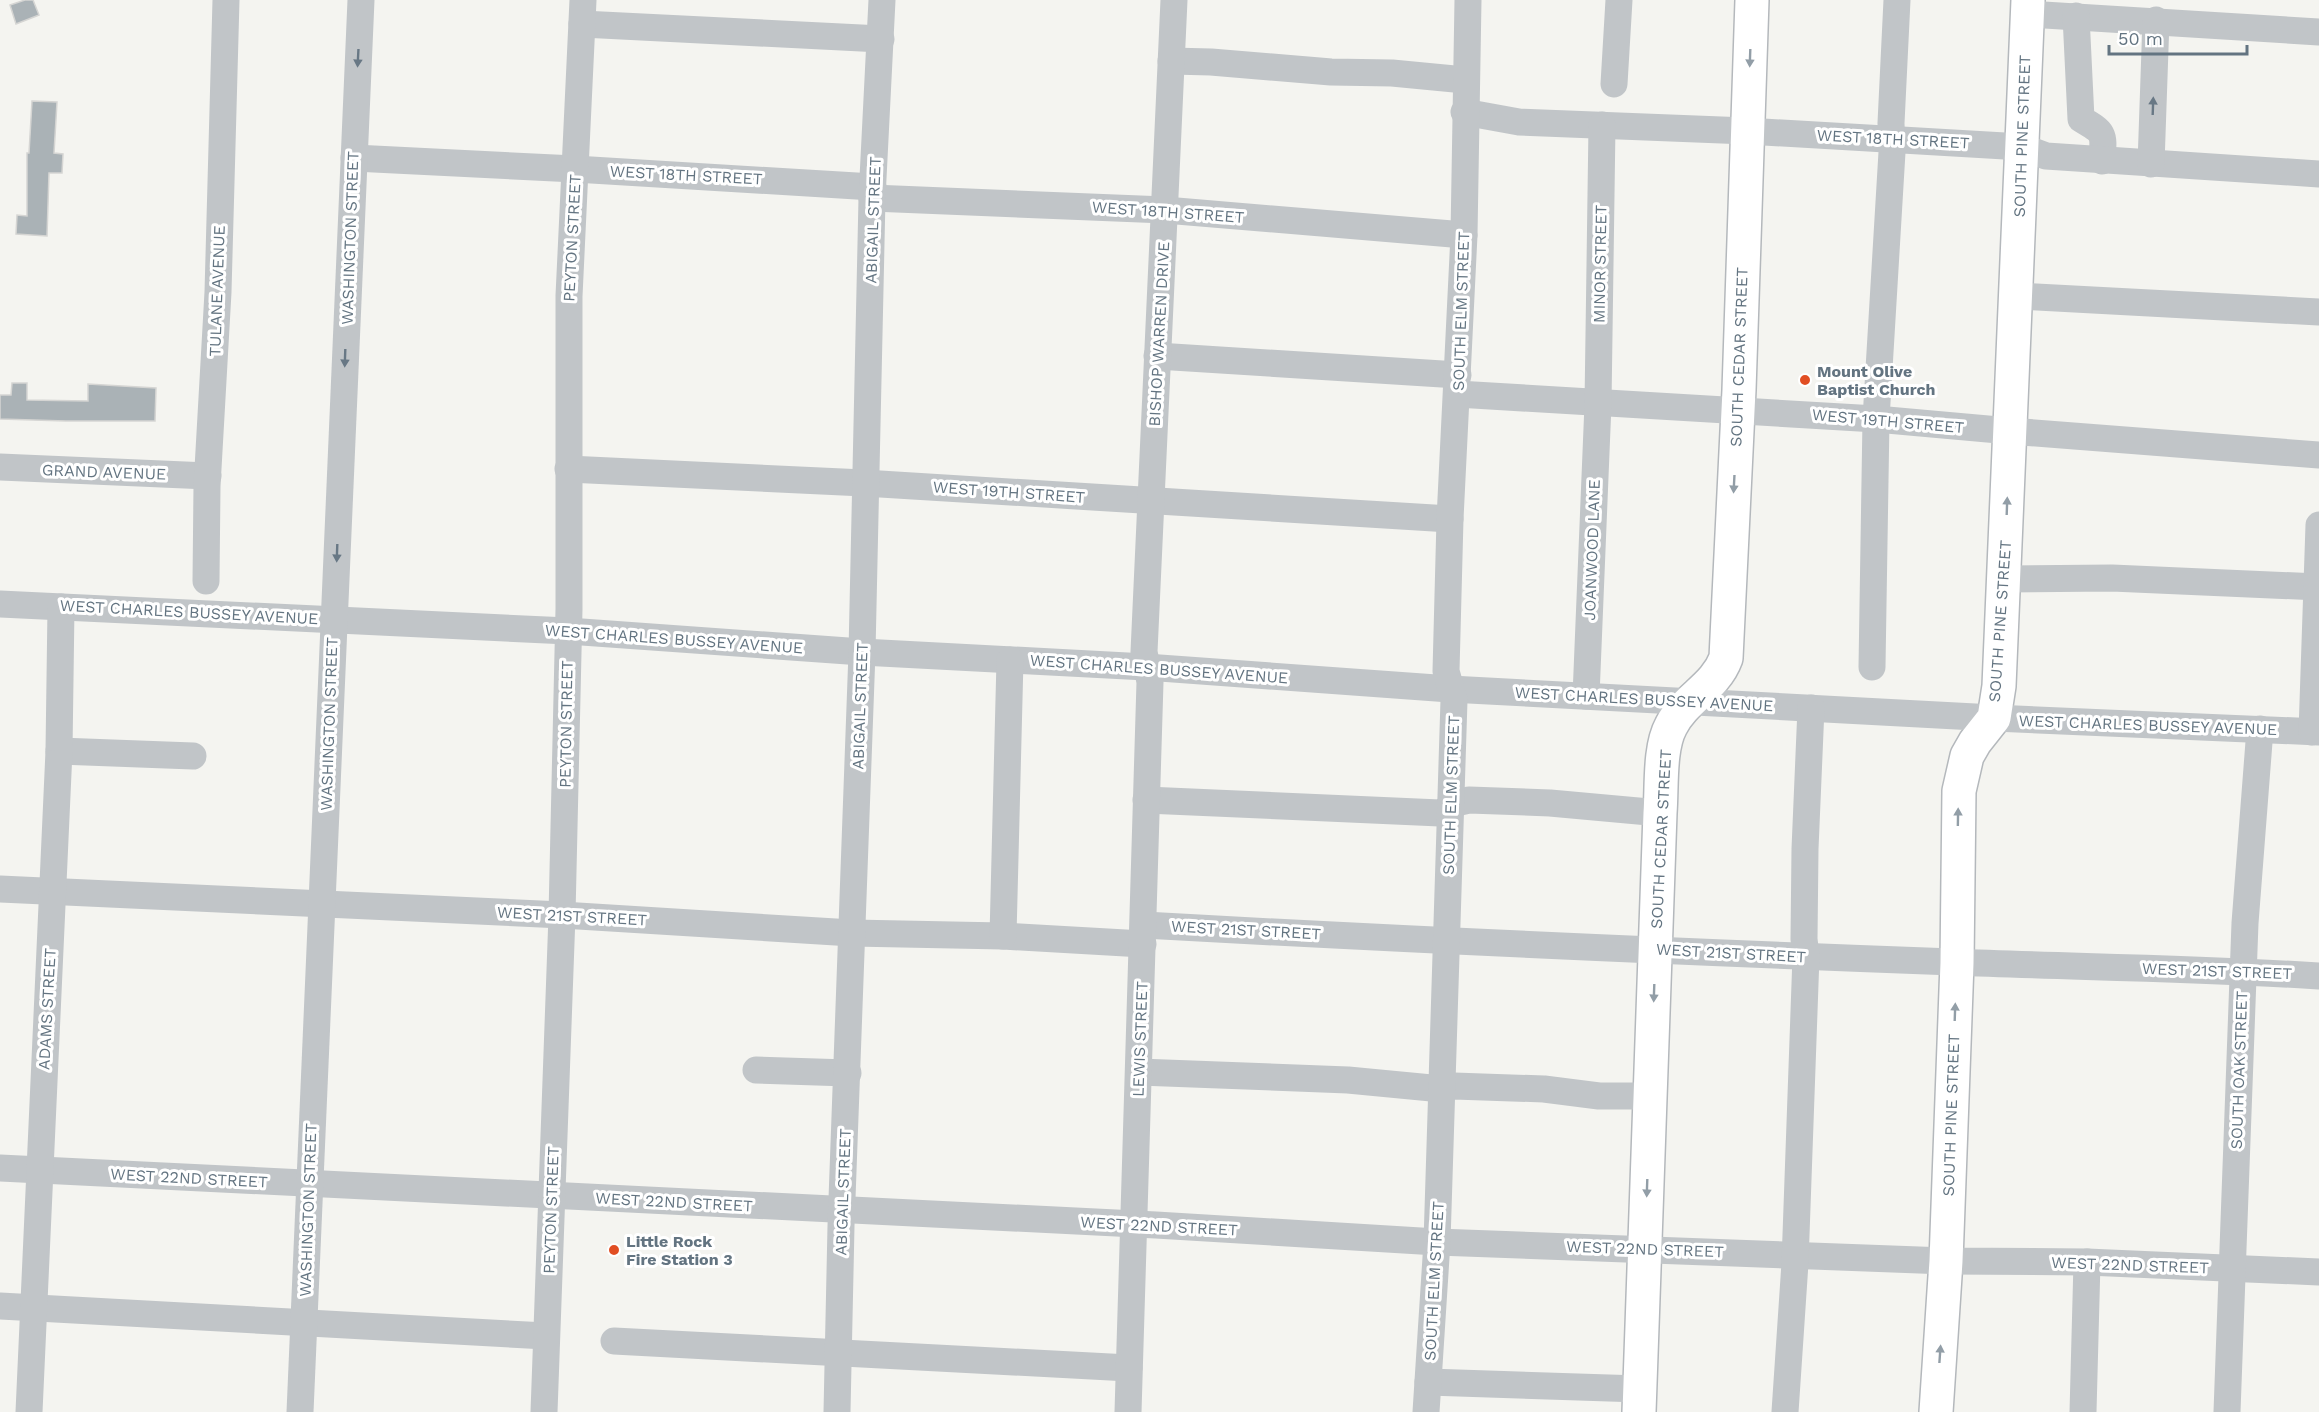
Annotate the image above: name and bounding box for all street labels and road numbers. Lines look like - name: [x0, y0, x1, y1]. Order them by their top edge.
- street label: SOUTH PINE STREET: [2010, 54, 2034, 218]
- street label: WEST 18TH STREET: [1816, 126, 1970, 153]
- street label: WASHINGTON STREET: [337, 151, 363, 325]
- street label: ABIGAIL STREET: [861, 156, 885, 284]
- street label: WEST 18TH STREET: [609, 162, 763, 189]
- street label: PEYTON STREET: [559, 173, 585, 302]
- street label: WEST 18TH STREET: [1091, 197, 1245, 227]
- street label: MINOR STREET: [1589, 204, 1611, 323]
- street label: TULANE AVENUE: [205, 225, 229, 357]
- street label: SOUTH ELM STREET: [1449, 231, 1473, 391]
- street label: BISHOP WARREN DRIVE: [1145, 241, 1173, 427]
- street label: SOUTH CEDAR STREET: [1726, 267, 1752, 447]
- street label: WEST 19TH STREET: [1811, 405, 1965, 437]
- street label: GRAND AVENUE: [42, 460, 166, 484]
- street label: WEST 19TH STREET: [932, 477, 1086, 507]
- street label: JOANWOOD LANE: [1580, 479, 1604, 621]
- street label: SOUTH PINE STREET: [1985, 539, 2015, 703]
- street label: WEST CHARLES BUSSEY AVENUE: [59, 596, 319, 628]
- street label: WEST CHARLES BUSSEY AVENUE: [544, 620, 804, 658]
- street label: WASHINGTON STREET: [316, 637, 342, 811]
- street label: ABIGAIL STREET: [848, 642, 872, 770]
- street label: WEST CHARLES BUSSEY AVENUE: [1029, 650, 1289, 688]
- street label: PEYTON STREET: [555, 660, 577, 788]
- street label: WEST CHARLES BUSSEY AVENUE: [1514, 683, 1774, 715]
- street label: WEST CHARLES BUSSEY AVENUE: [2018, 711, 2278, 739]
- street label: SOUTH ELM STREET: [1439, 715, 1463, 875]
- street label: SOUTH CEDAR STREET: [1647, 748, 1675, 929]
- street label: WEST 21ST STREET: [496, 903, 648, 929]
- street label: WEST 21ST STREET: [1170, 917, 1322, 943]
- street label: WEST 21ST STREET: [1655, 940, 1807, 966]
- street label: ADAMS STREET: [34, 947, 60, 1070]
- street label: WEST 21ST STREET: [2142, 959, 2293, 983]
- street label: LEWIS STREET: [1128, 980, 1152, 1097]
- street label: SOUTH OAK STREET: [2227, 990, 2251, 1150]
- street label: SOUTH PINE STREET: [1939, 1033, 1963, 1197]
- street label: WASHINGTON STREET: [295, 1123, 321, 1297]
- street label: ABIGAIL STREET: [831, 1128, 855, 1256]
- street label: PEYTON STREET: [539, 1145, 563, 1274]
- street label: WEST 22ND STREET: [110, 1164, 269, 1192]
- street label: WEST 22ND STREET: [595, 1188, 754, 1216]
- street label: SOUTH ELM STREET: [1420, 1201, 1448, 1361]
- street label: WEST 22ND STREET: [1080, 1212, 1239, 1240]
- street label: WEST 22ND STREET: [1566, 1237, 1724, 1261]
- street label: WEST 22ND STREET: [2051, 1253, 2209, 1277]

